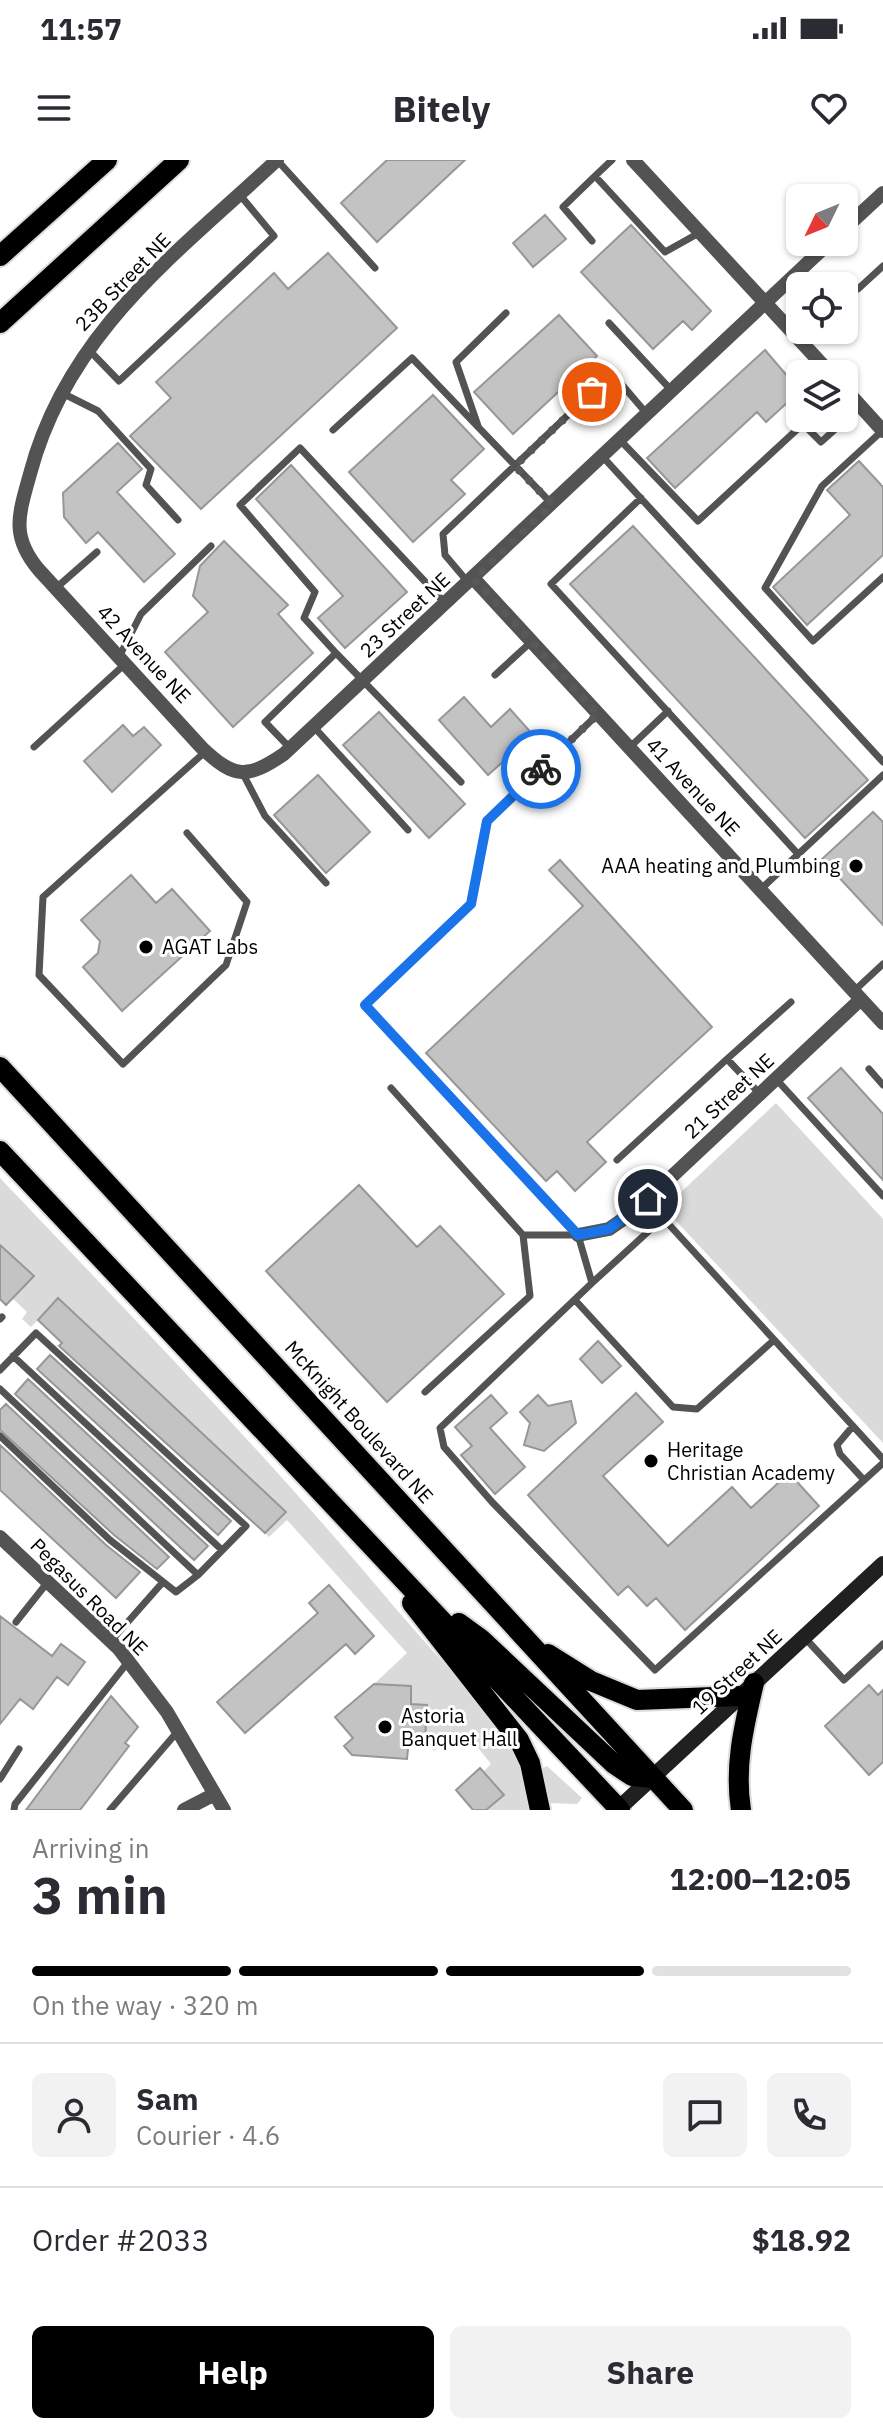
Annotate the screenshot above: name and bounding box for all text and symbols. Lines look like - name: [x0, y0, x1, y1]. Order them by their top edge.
- text: 11:57: [40, 9, 122, 48]
- text: Bitely: [392, 85, 491, 132]
- icon: menu: [32, 86, 76, 130]
- icon: heart: [807, 86, 851, 130]
- north arrow: [786, 184, 858, 256]
- map controls: [786, 184, 858, 432]
- street label: 23B Street NE: [69, 227, 177, 337]
- button: locate: [786, 272, 858, 344]
- pin: [558, 358, 626, 426]
- button: layers: [786, 360, 858, 432]
- icon: bag: [570, 370, 614, 414]
- street label: 23 Street NE: [354, 566, 456, 663]
- street label: 42 Avenue NE: [92, 598, 197, 709]
- courier: [501, 729, 581, 809]
- street label: 41 Avenue NE: [641, 731, 746, 842]
- icon: bike: [519, 747, 563, 791]
- place label: AAA heating and Plumbing: [601, 852, 840, 879]
- marker: AAA heating and Plumbing: [847, 857, 865, 875]
- place label: AGAT Labs: [162, 933, 258, 960]
- marker: AGAT Labs: [137, 938, 155, 956]
- street label: 21 Street NE: [678, 1047, 780, 1144]
- pin: [614, 1165, 682, 1233]
- icon: home: [626, 1177, 670, 1221]
- street label: McKnight Boulevard NE: [279, 1334, 440, 1509]
- place label: Heritage Christian Academy: [667, 1436, 835, 1486]
- marker: Heritage Christian Academy: [642, 1452, 660, 1470]
- street label: Pegasus Road NE: [25, 1532, 154, 1661]
- street label: 19 Street NE: [686, 1623, 788, 1720]
- place label: Astoria Banquet Hall: [401, 1702, 517, 1752]
- marker: Astoria Banquet Hall: [376, 1718, 394, 1736]
- text: Arriving in: [32, 1831, 149, 1865]
- text: 12:00–12:05: [670, 1859, 851, 1898]
- text: 3 min: [32, 1861, 168, 1928]
- text: On the way · 320 m: [32, 1988, 258, 2022]
- button: person: [32, 2073, 116, 2157]
- button: chat: [663, 2073, 747, 2157]
- button: phone: [767, 2073, 851, 2157]
- text: Sam: [136, 2079, 199, 2118]
- text: Courier · 4.6: [136, 2118, 280, 2152]
- text: Order #2033: [32, 2220, 209, 2259]
- text: $18.92: [752, 2220, 851, 2259]
- button: Help: [32, 2326, 434, 2418]
- button: Share: [450, 2326, 851, 2418]

